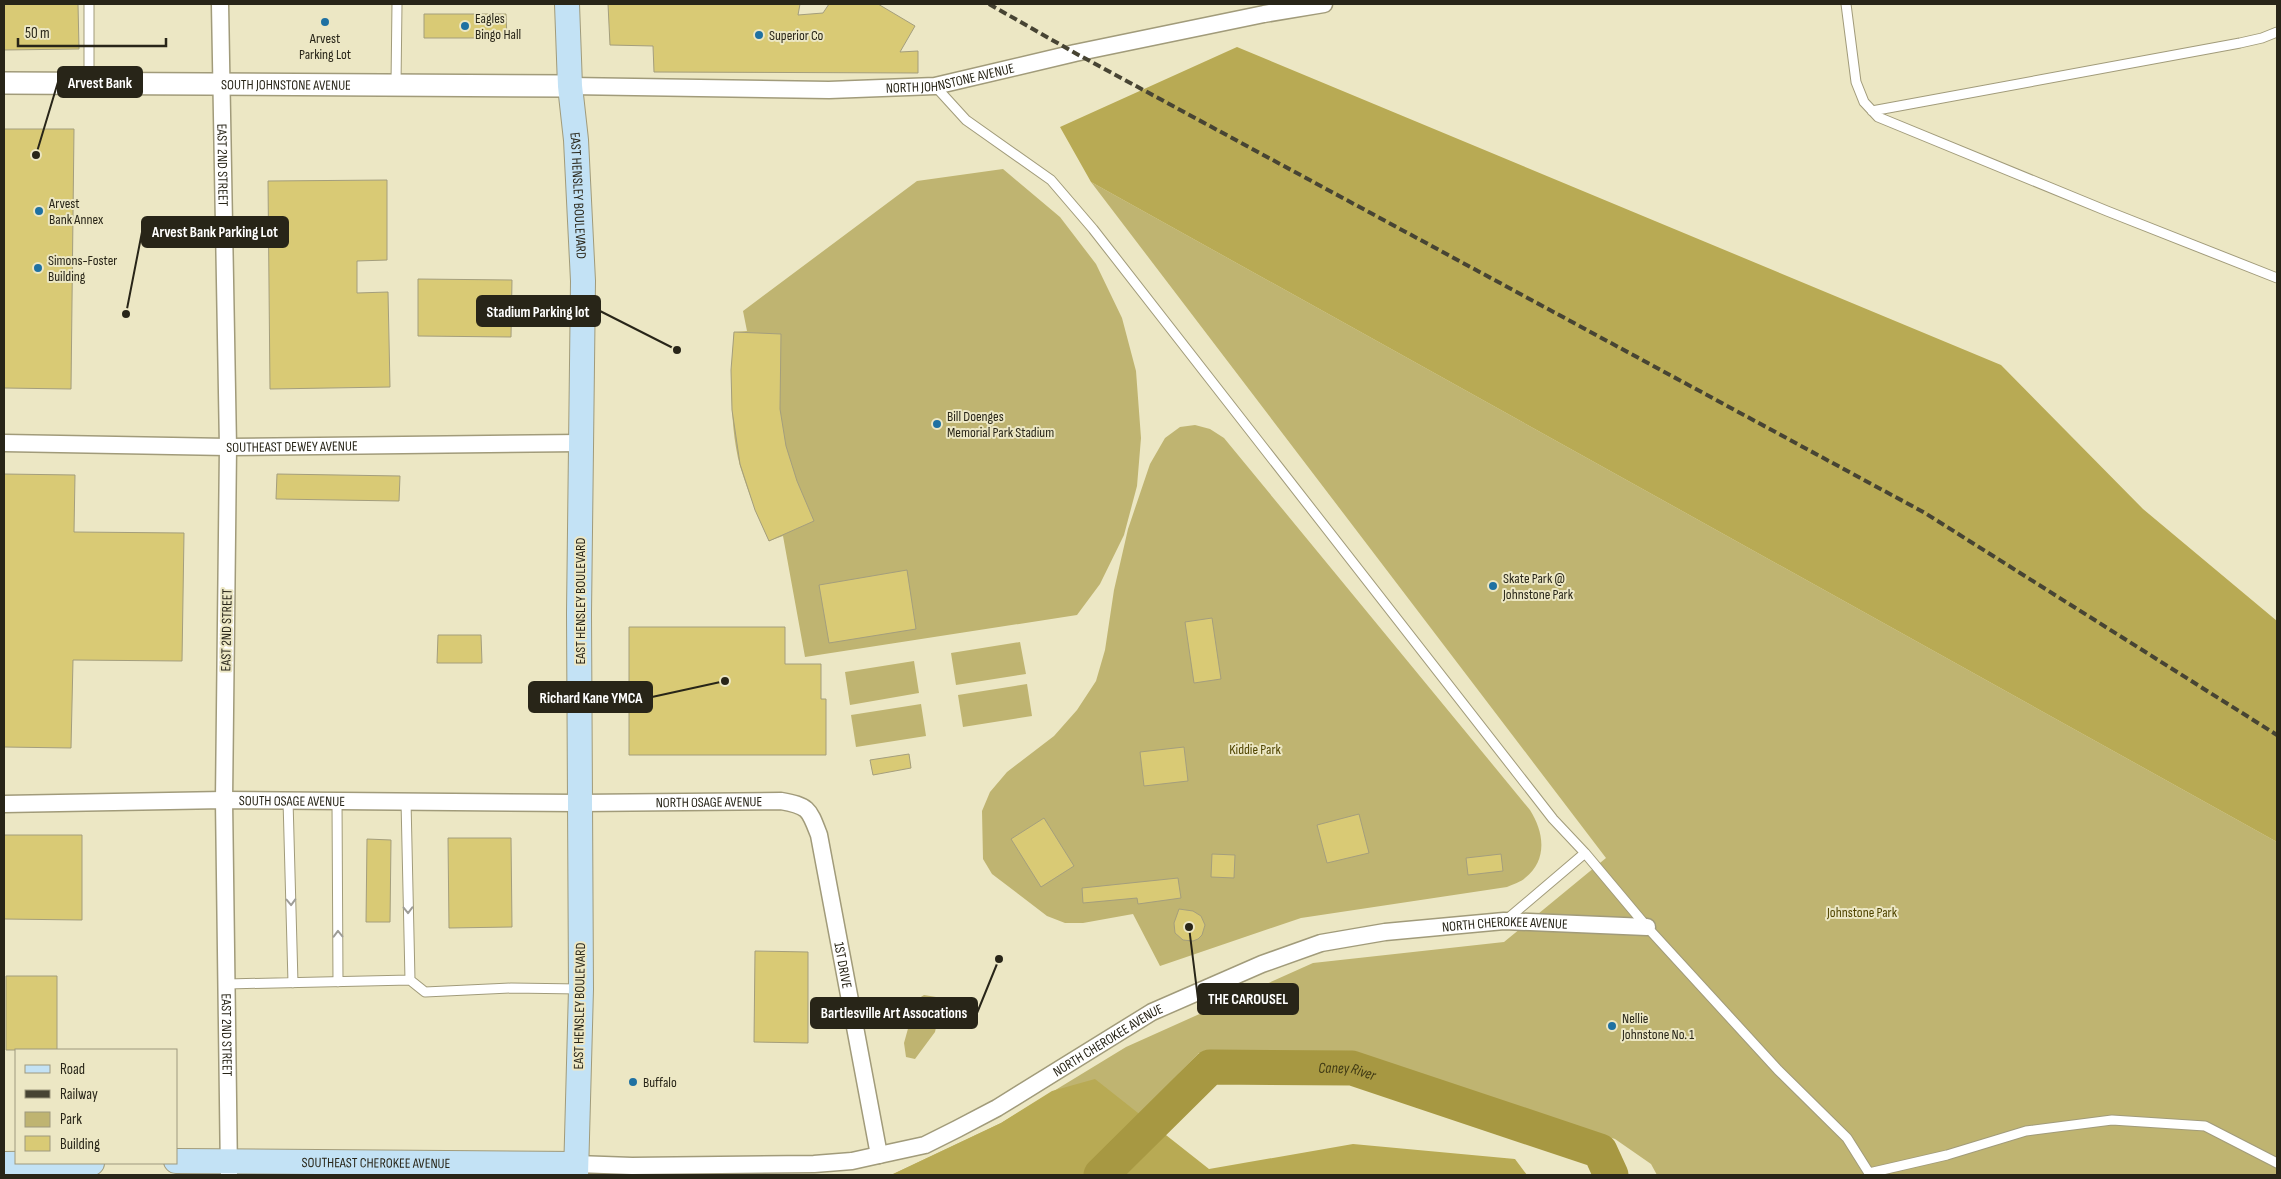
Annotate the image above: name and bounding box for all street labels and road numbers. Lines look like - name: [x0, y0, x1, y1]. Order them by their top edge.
- street label: NORTH JOHNSTONE AVENUE: [885, 60, 1016, 97]
- street label: SOUTH JOHNSTONE AVENUE: [221, 76, 351, 94]
- street label: EAST 2ND STREET: [213, 123, 232, 207]
- street label: EAST HENSLEY BOULEVARD: [566, 131, 590, 259]
- street label: SOUTHEAST DEWEY AVENUE: [226, 438, 358, 456]
- street label: EAST HENSLEY BOULEVARD: [572, 538, 589, 664]
- street label: EAST 2ND STREET: [217, 588, 236, 672]
- street label: SOUTH OSAGE AVENUE: [239, 792, 345, 810]
- street label: NORTH OSAGE AVENUE: [656, 793, 763, 811]
- street label: NORTH CHEROKEE AVENUE: [1441, 913, 1568, 936]
- street label: 1ST DRIVE: [830, 941, 856, 990]
- street label: EAST HENSLEY BOULEVARD: [570, 942, 589, 1070]
- street label: EAST 2ND STREET: [218, 993, 236, 1077]
- street label: NORTH CHEROKEE AVENUE: [1050, 1000, 1166, 1080]
- street label: SOUTHEAST CHEROKEE AVENUE: [302, 1154, 451, 1172]

